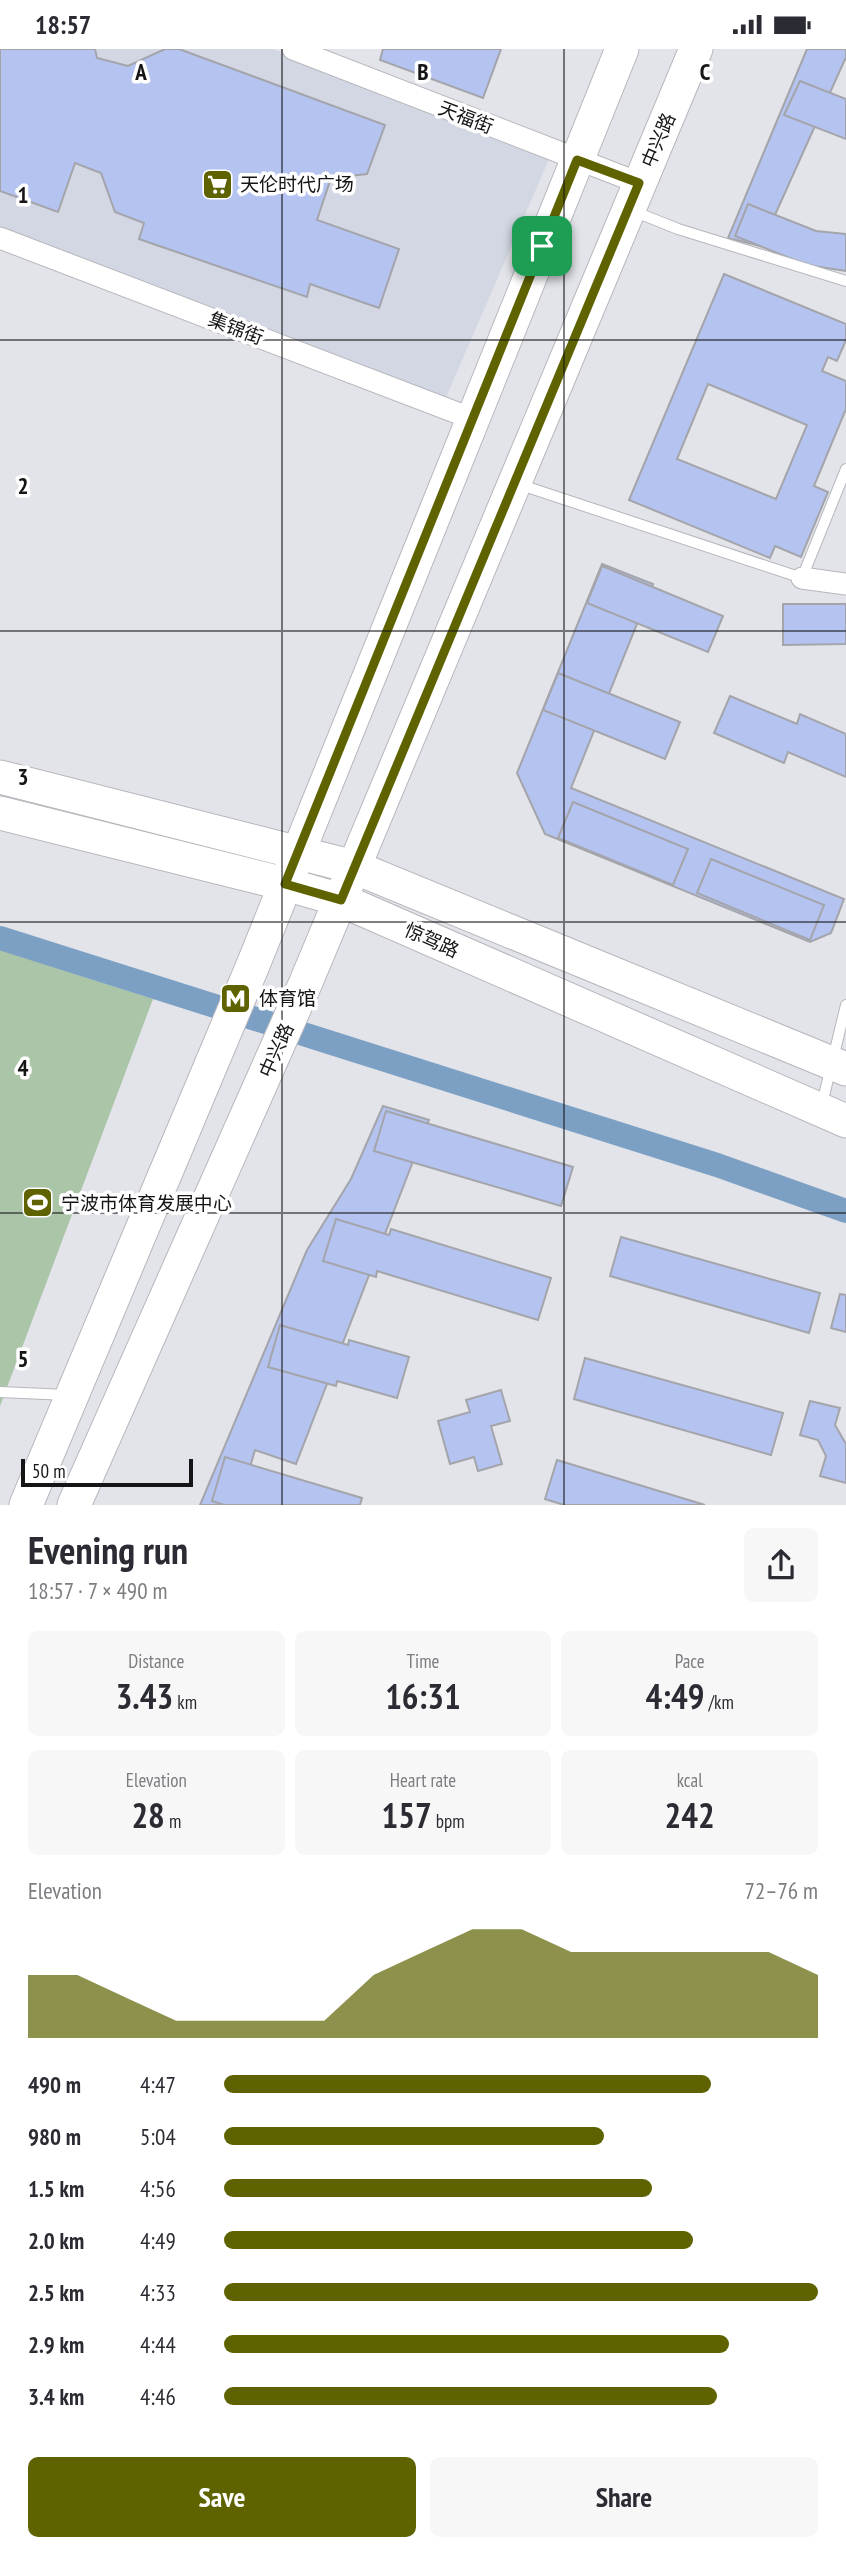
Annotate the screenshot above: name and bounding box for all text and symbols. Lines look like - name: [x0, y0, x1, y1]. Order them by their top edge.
- text: 18:57: [35, 8, 91, 41]
- text: A: [134, 57, 147, 86]
- text: B: [417, 57, 429, 86]
- text: C: [700, 57, 711, 86]
- street label: 天福街: [435, 96, 497, 138]
- street label: 中兴路: [636, 109, 680, 171]
- supermarket icon: 天伦时代广场: [200, 167, 234, 201]
- place label: 天伦时代广场: [240, 172, 354, 196]
- text: 1: [18, 180, 29, 209]
- pin: [512, 216, 572, 276]
- icon: arrive: [523, 227, 561, 265]
- street label: 集锦街: [205, 307, 267, 349]
- text: 2: [18, 471, 29, 500]
- text: 3: [18, 762, 29, 791]
- street label: 惊驾路: [401, 917, 463, 963]
- metro station icon: 体育馆: [219, 981, 253, 1015]
- place label: 体育馆: [259, 986, 316, 1010]
- street label: 中兴路: [253, 1019, 299, 1081]
- text: 4: [18, 1053, 29, 1082]
- sports icon: 宁波市体育发展中心: [21, 1186, 55, 1220]
- place label: 宁波市体育发展中心: [61, 1191, 232, 1215]
- text: 5: [18, 1344, 29, 1373]
- scale bar: [21, 1455, 192, 1487]
- text: 50 m: [32, 1459, 66, 1483]
- text: Evening run: [28, 1525, 188, 1574]
- button: share: [744, 1528, 818, 1602]
- text: 18:57 · 7 × 490 m: [28, 1576, 167, 1605]
- text: Distance: [128, 1649, 184, 1673]
- text: Time: [407, 1649, 439, 1673]
- text: Pace: [675, 1649, 705, 1673]
- text: 3.43: [116, 1673, 173, 1719]
- text: 16:31: [385, 1673, 461, 1719]
- text: 4:49: [645, 1673, 704, 1719]
- text: km: [173, 1690, 197, 1714]
- text: /km: [704, 1690, 734, 1714]
- text: Elevation: [126, 1768, 187, 1792]
- text: Heart rate: [390, 1768, 456, 1792]
- text: kcal: [677, 1768, 703, 1792]
- text: 28: [131, 1792, 165, 1838]
- text: 157: [381, 1792, 432, 1838]
- text: 242: [665, 1792, 715, 1838]
- text: m: [165, 1809, 181, 1833]
- text: bpm: [432, 1809, 465, 1833]
- text: Elevation: [28, 1876, 102, 1905]
- text: 72–76 m: [745, 1876, 818, 1905]
- text: 490 m: [28, 2070, 81, 2099]
- text: 4:47: [140, 2070, 176, 2099]
- text: 980 m: [28, 2122, 81, 2151]
- text: 5:04: [140, 2122, 176, 2151]
- text: 1.5 km: [28, 2174, 84, 2203]
- text: 4:56: [140, 2174, 176, 2203]
- text: 2.0 km: [28, 2226, 84, 2255]
- text: 4:49: [140, 2226, 176, 2255]
- text: 2.5 km: [28, 2278, 84, 2307]
- text: 4:33: [140, 2278, 176, 2307]
- text: 2.9 km: [28, 2330, 84, 2359]
- text: 4:44: [140, 2330, 176, 2359]
- text: 3.4 km: [28, 2382, 84, 2411]
- text: 4:46: [140, 2382, 176, 2411]
- button: Save: [28, 2457, 416, 2537]
- button: Share: [430, 2457, 818, 2537]

